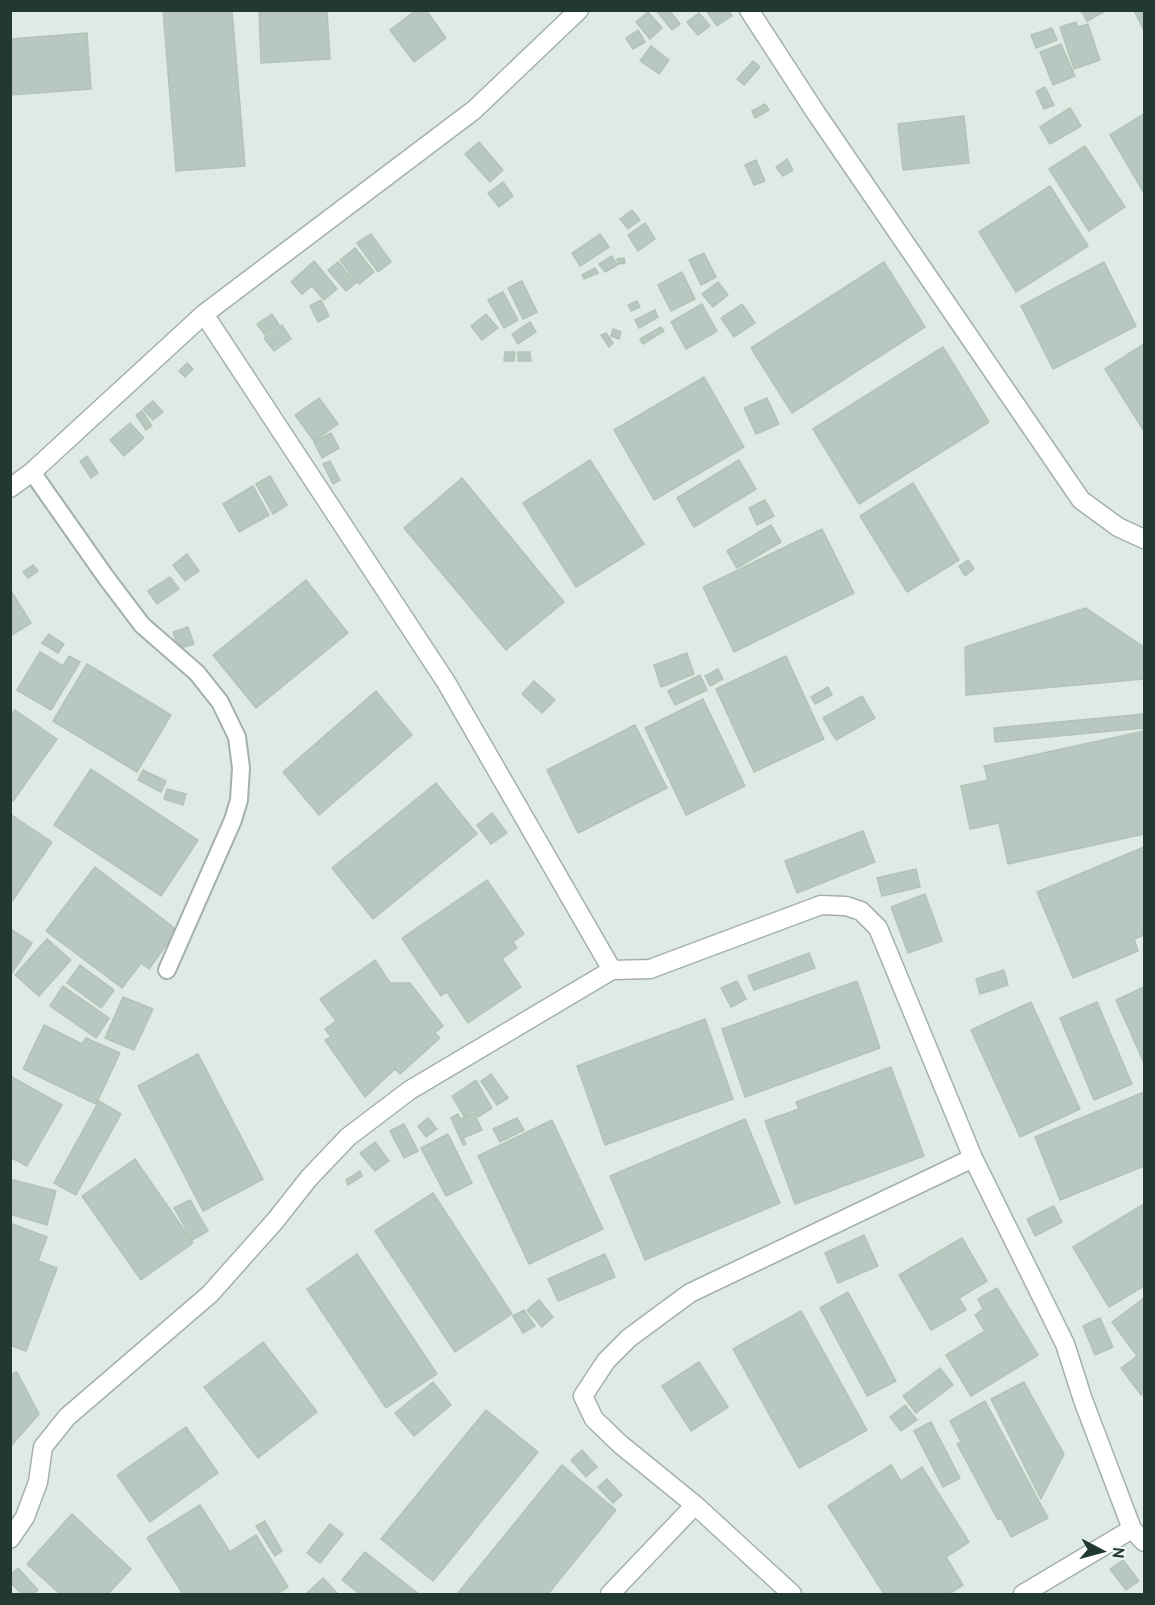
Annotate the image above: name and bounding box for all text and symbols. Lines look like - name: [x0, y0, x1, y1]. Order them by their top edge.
- north arrow: [1071, 1521, 1131, 1581]
- text: N: [1108, 1547, 1129, 1559]

